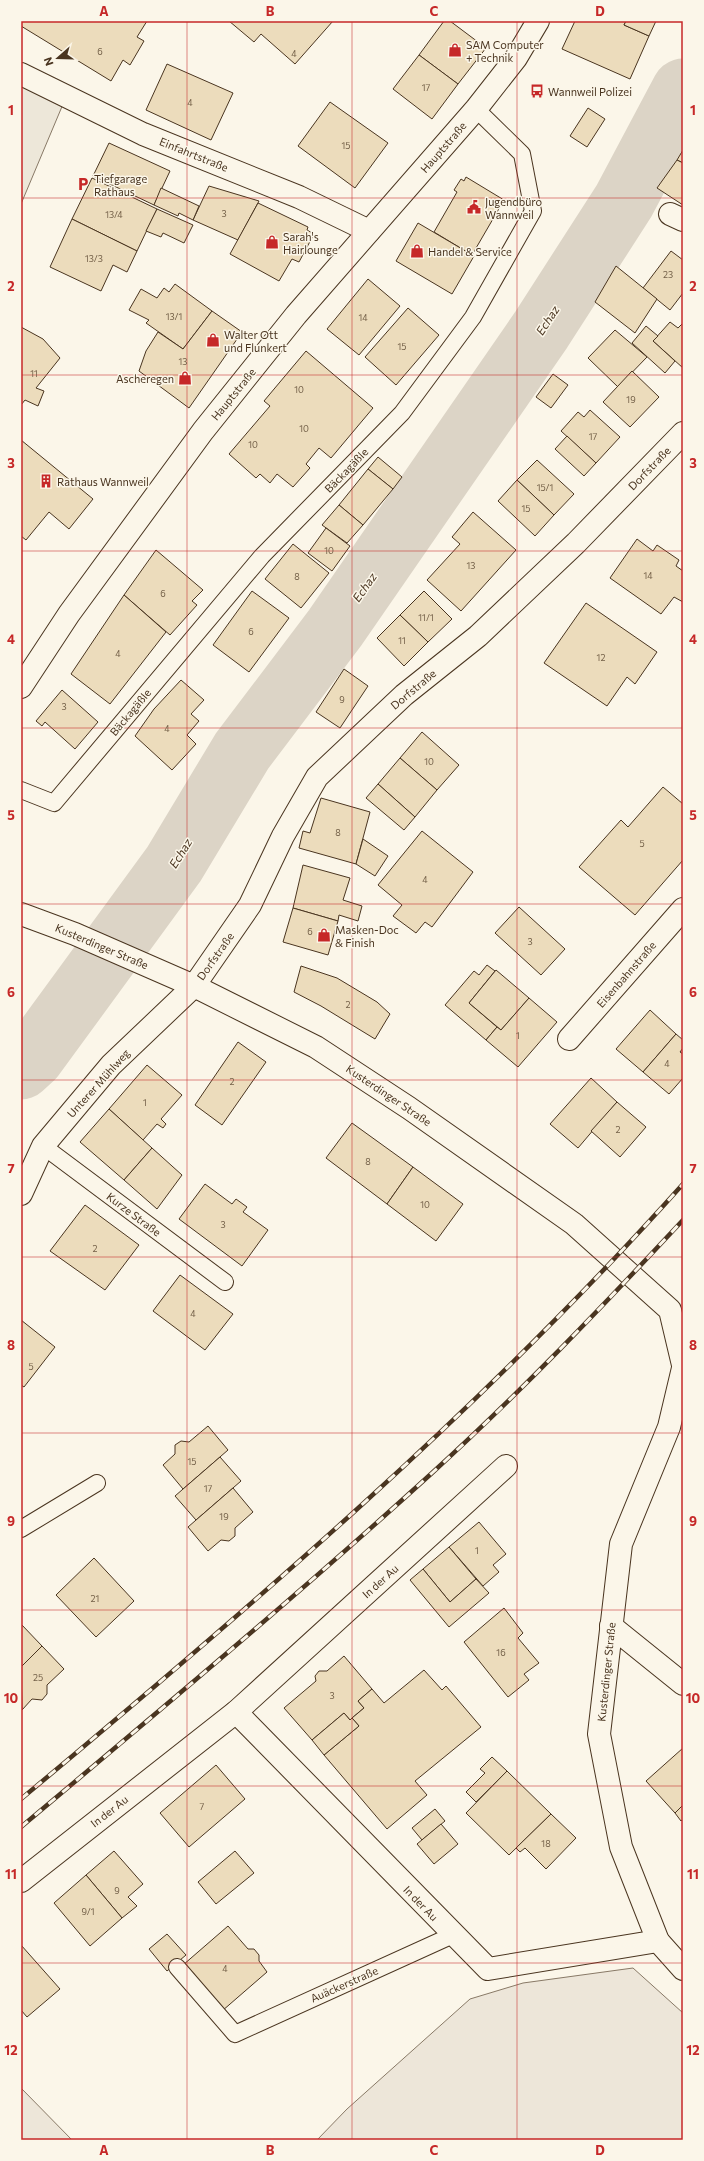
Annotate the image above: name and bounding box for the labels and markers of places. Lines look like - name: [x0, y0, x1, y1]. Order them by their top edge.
- place label: SAM Computer + Technik: [466, 38, 544, 64]
- shop icon: SAM Computer + Technik: [447, 42, 463, 58]
- bus stop icon: Wannweil Polizei: [529, 83, 545, 99]
- place label: Wannweil Polizei: [548, 85, 632, 98]
- place label: Tiefgarage Rathaus: [94, 172, 147, 198]
- parking icon: Tiefgarage Rathaus: [75, 176, 91, 192]
- place label: Jugendbüro Wannweil: [485, 195, 543, 221]
- public building icon: Jugendbüro Wannweil: [466, 199, 482, 215]
- place label: Sarah's Hairlounge: [283, 230, 338, 256]
- shop icon: Sarah's Hairlounge: [264, 234, 280, 250]
- shop icon: Handel & Service: [409, 243, 425, 259]
- place label: Handel & Service: [428, 245, 512, 258]
- place label: Walter Ott und Flunkert: [224, 328, 287, 354]
- shop icon: Walter Ott und Flunkert: [205, 332, 221, 348]
- shop icon: Ascheregen: [177, 370, 193, 386]
- place label: Ascheregen: [116, 372, 174, 385]
- building icon: Rathaus Wannweil: [38, 473, 54, 489]
- place label: Rathaus Wannweil: [57, 475, 149, 488]
- place label: Masken-Doc & Finish: [335, 923, 399, 949]
- shop icon: Masken-Doc & Finish: [316, 927, 332, 943]

